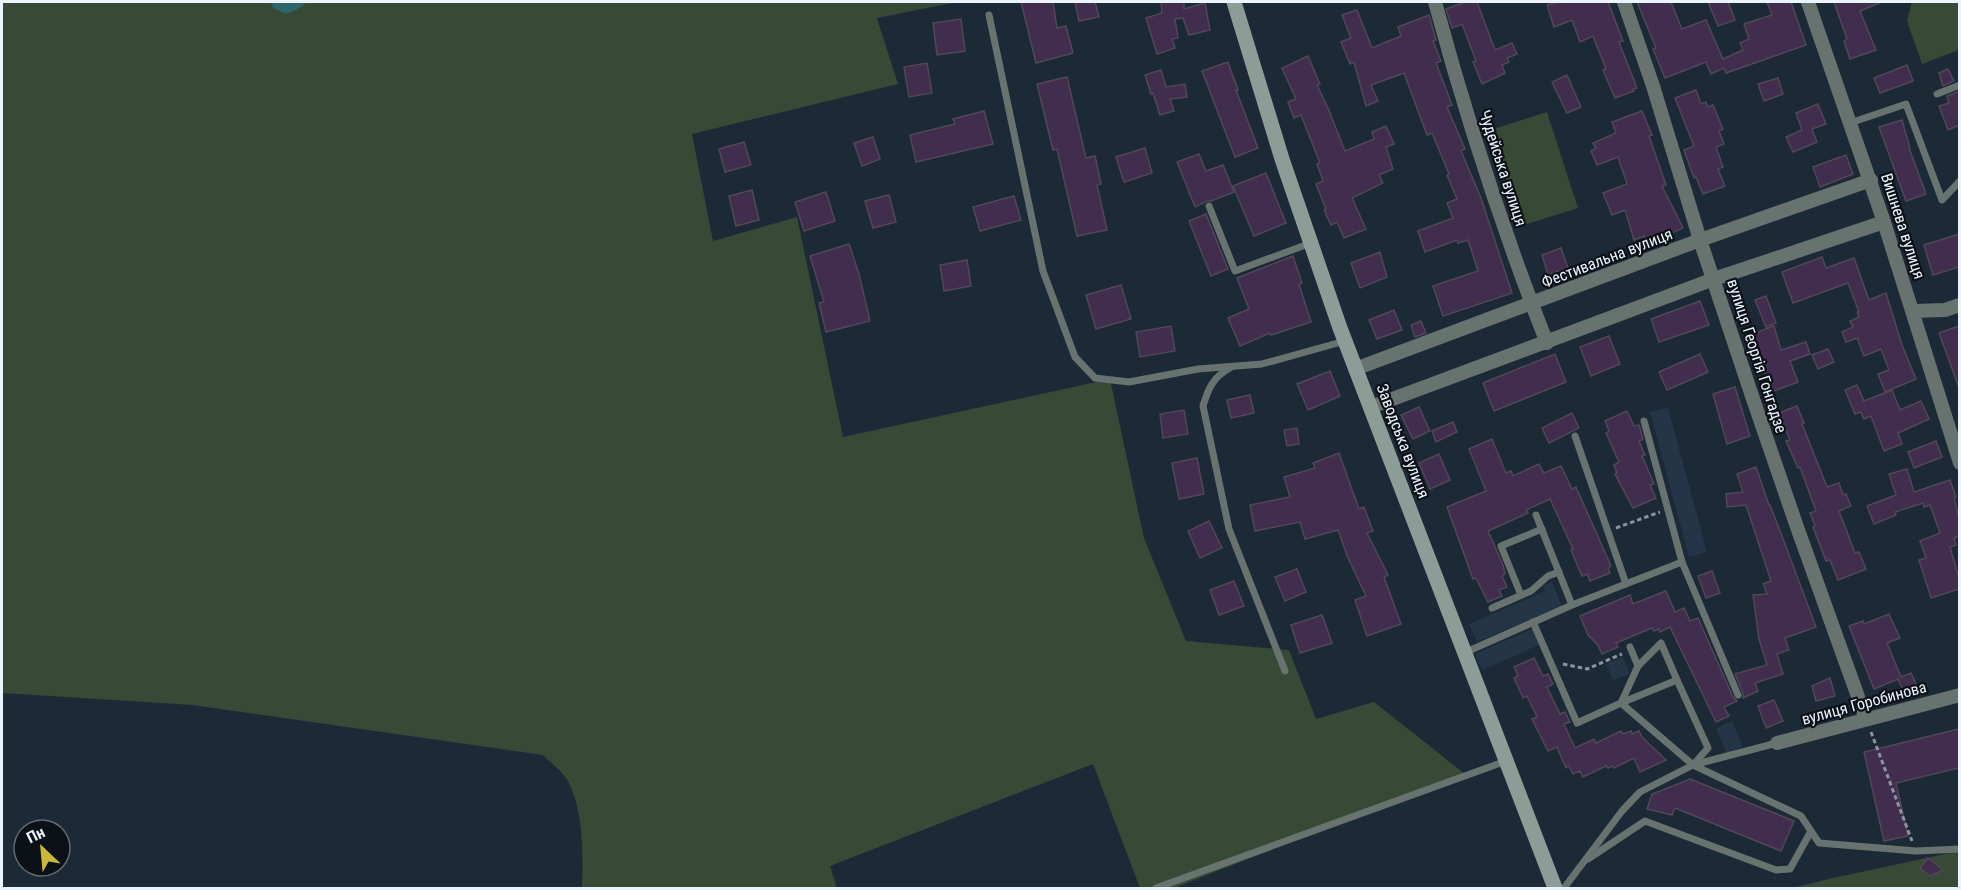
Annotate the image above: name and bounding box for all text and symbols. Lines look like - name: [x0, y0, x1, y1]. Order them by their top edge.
- street label: Чудейська вулиця: [1475, 108, 1531, 228]
- street label: Вишнева вулиця: [1877, 171, 1929, 281]
- street label: Фестивальна вулиця: [1539, 224, 1675, 292]
- street label: вулиця Георгія Гонгадзе: [1723, 277, 1791, 435]
- street label: Заводська вулиця: [1372, 381, 1434, 501]
- street label: вулиця Горобинова: [1799, 677, 1929, 729]
- north arrow: [12, 818, 72, 878]
- text: Пн: [23, 823, 48, 847]

